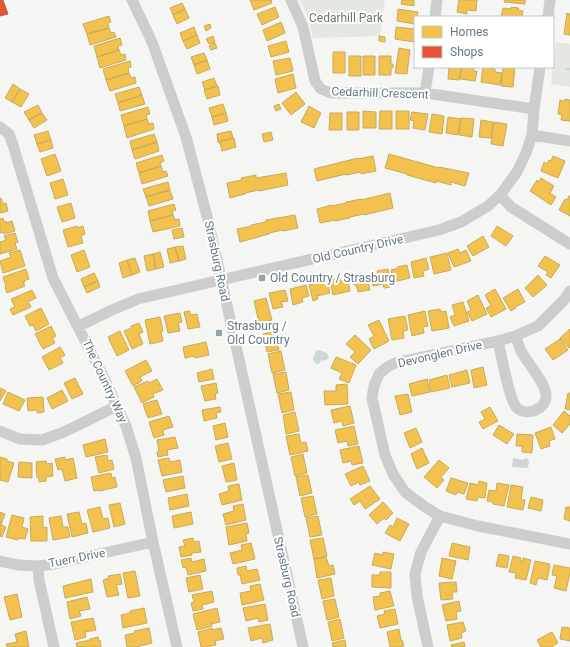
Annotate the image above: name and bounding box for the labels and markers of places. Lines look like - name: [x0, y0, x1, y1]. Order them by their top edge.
- place label: Old Country / Strasburg: [270, 271, 395, 285]
- marker: Old Country / Strasburg: [257, 273, 267, 283]
- place label: Strasburg / Old Country: [227, 319, 290, 347]
- marker: Strasburg / Old Country: [214, 328, 224, 338]

